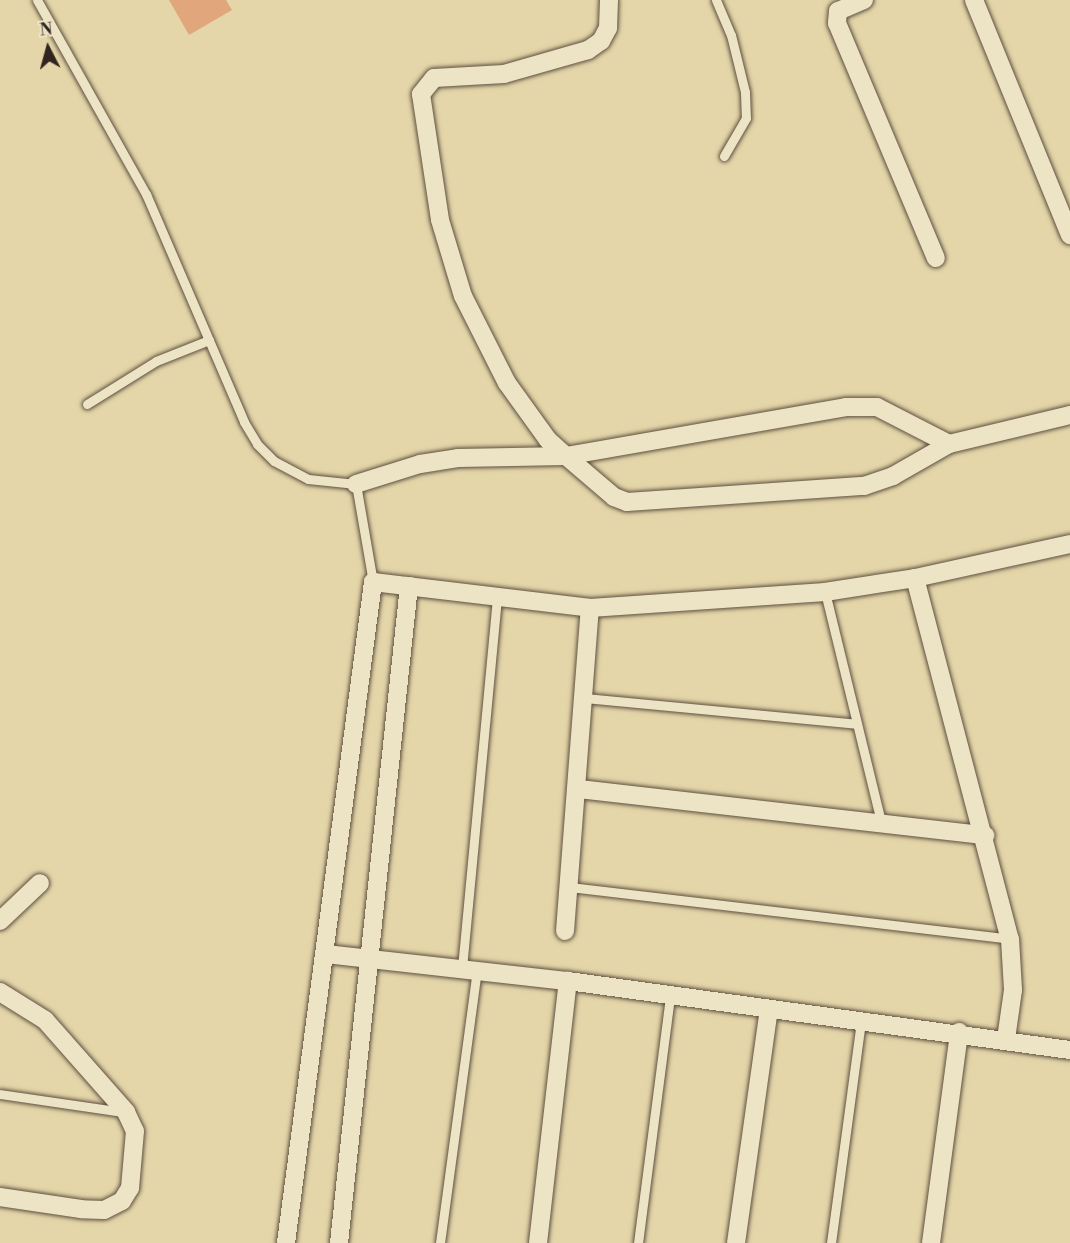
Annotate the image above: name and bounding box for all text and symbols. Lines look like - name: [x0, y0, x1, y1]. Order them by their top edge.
- north arrow: [18, 18, 78, 78]
- text: N: [39, 19, 53, 41]

